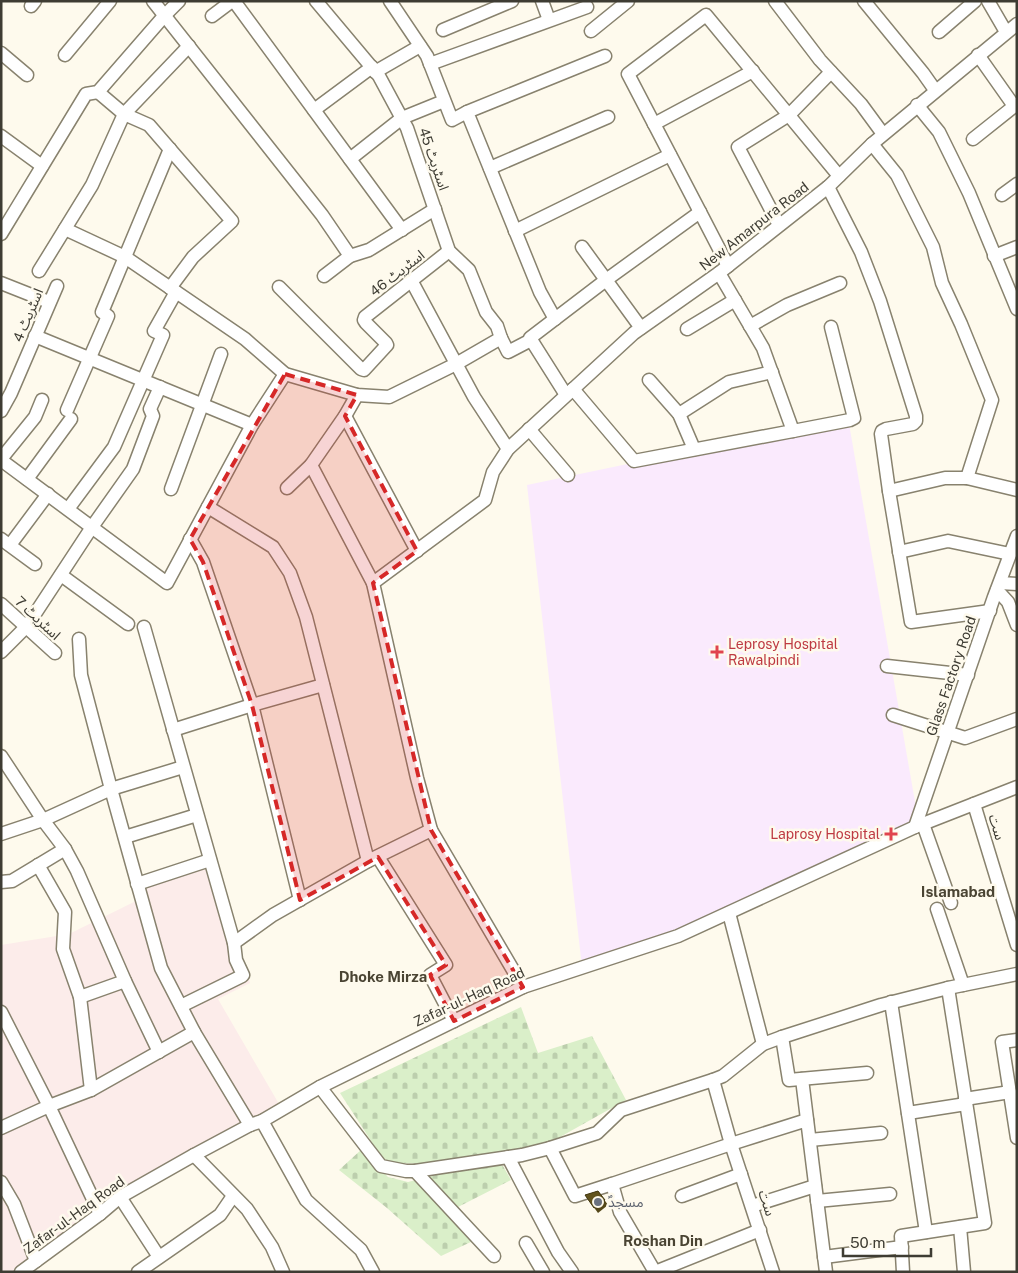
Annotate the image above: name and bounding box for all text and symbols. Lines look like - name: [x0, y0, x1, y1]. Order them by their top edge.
- street label: اسٹریٹ 45: [415, 126, 452, 193]
- street label: New Amarpura Road: [696, 178, 812, 274]
- street label: اسٹریٹ 46: [366, 247, 428, 300]
- street label: اسٹریٹ 4: [10, 286, 47, 344]
- street label: اسٹریٹ 7: [11, 593, 64, 644]
- street label: Glass Factory Road: [923, 614, 979, 738]
- place label: Leprosy Hospital Rawalpindi: [728, 636, 838, 668]
- marker: Leprosy Hospital Rawalpindi: [710, 645, 724, 659]
- street label: ست: [986, 812, 1008, 842]
- place label: Laprosy Hospital: [770, 826, 880, 842]
- marker: Laprosy Hospital: [884, 827, 898, 841]
- district label: Islamabad: [921, 883, 995, 900]
- street label: Zafar-ul-Haq Road: [411, 964, 527, 1030]
- district label: Dhoke Mirza: [339, 968, 427, 985]
- street label: Zafar-ul-Haq Road: [20, 1173, 128, 1257]
- street label: ست: [755, 1188, 779, 1218]
- place label: ؐمسجد: [608, 1194, 644, 1210]
- marker: ؐمسجد: [592, 1196, 604, 1208]
- scale bar: [843, 1226, 930, 1258]
- district label: Roshan Din: [623, 1232, 703, 1249]
- text: 50 m: [850, 1234, 885, 1251]

